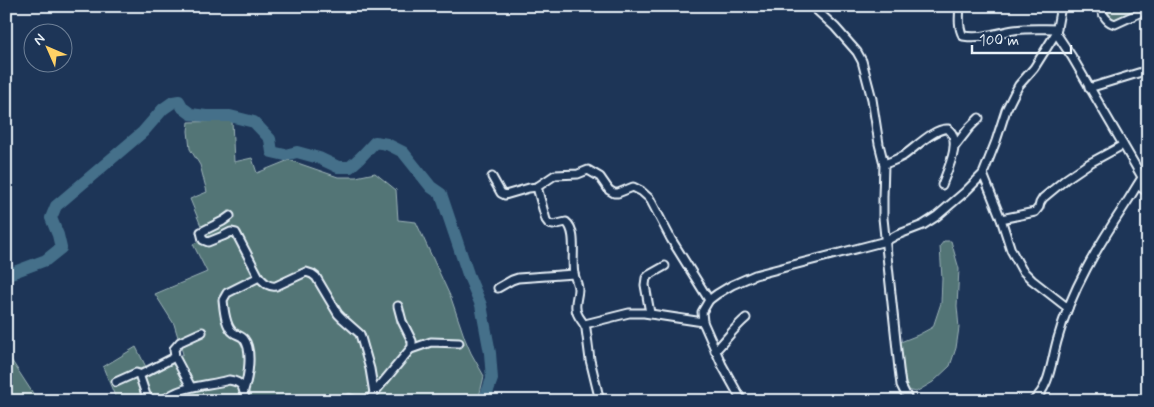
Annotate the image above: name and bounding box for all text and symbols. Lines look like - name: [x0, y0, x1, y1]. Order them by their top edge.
- north arrow: [22, 22, 72, 72]
- scale bar: [972, 22, 1070, 54]
- text: N: [30, 30, 49, 49]
- text: 100 m: [979, 31, 1019, 51]

